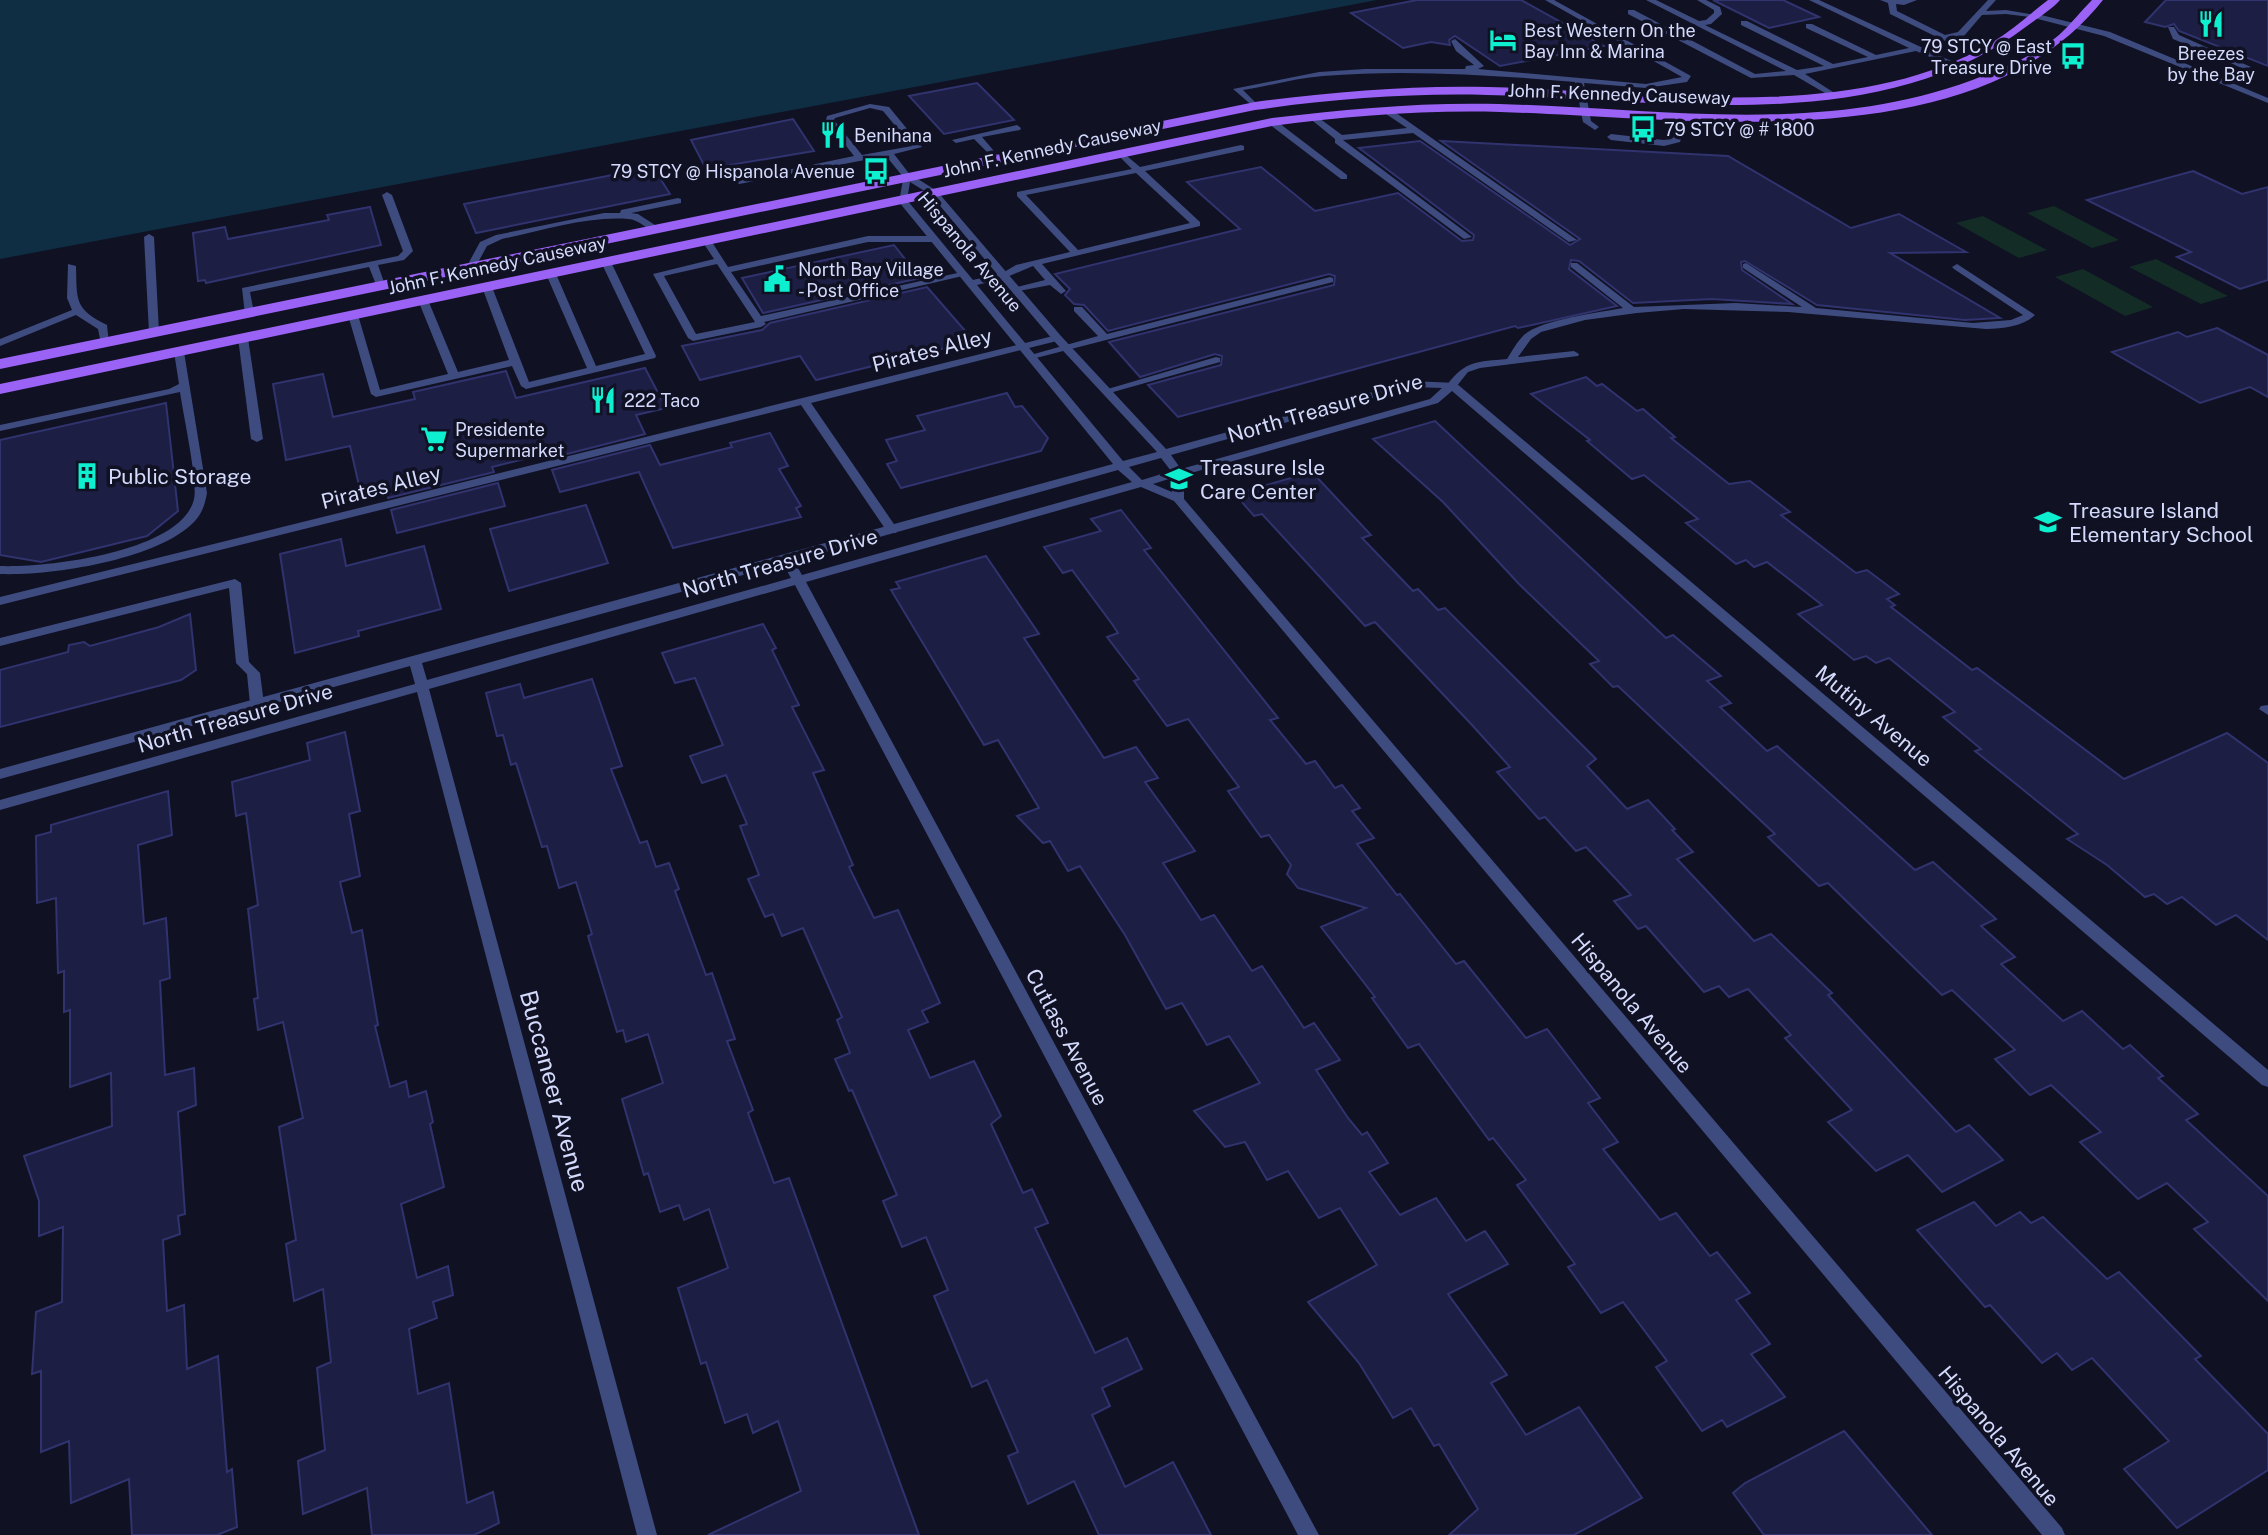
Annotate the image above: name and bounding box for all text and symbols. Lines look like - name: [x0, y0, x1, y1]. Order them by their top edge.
- restaurant icon: Breezes by the Bay: [2196, 9, 2226, 39]
- place label: Best Western On the Bay Inn & Marina: [1524, 20, 1696, 62]
- hotel icon: Best Western On the Bay Inn & Marina: [1488, 25, 1518, 55]
- place label: 79 STCY @ East Treasure Drive: [1921, 36, 2052, 78]
- bus stop icon: 79 STCY @ East Treasure Drive: [2058, 41, 2088, 71]
- place label: Breezes by the Bay: [2167, 43, 2255, 85]
- street label: John F. Kennedy Causeway: [1507, 80, 1731, 108]
- street label: John F. Kennedy Causeway: [941, 114, 1164, 181]
- bus stop icon: 79 STCY @ # 1800: [1628, 114, 1658, 144]
- place label: 79 STCY @ # 1800: [1664, 119, 1815, 140]
- restaurant icon: Benihana: [818, 120, 848, 150]
- place label: Benihana: [854, 125, 932, 146]
- bus stop icon: 79 STCY @ Hispanola Avenue: [861, 156, 891, 186]
- place label: 79 STCY @ Hispanola Avenue: [611, 161, 855, 182]
- street label: Hispanola Avenue: [914, 188, 1026, 316]
- street label: John F. Kennedy Causeway: [386, 231, 609, 298]
- place label: North Bay Village - Post Office: [798, 259, 944, 301]
- public building icon: North Bay Village - Post Office: [762, 264, 792, 294]
- street label: Pirates Alley: [869, 323, 995, 377]
- street label: North Treasure Drive: [1224, 368, 1426, 448]
- restaurant icon: 222 Taco: [588, 385, 618, 415]
- place label: 222 Taco: [624, 390, 700, 411]
- place label: Presidente Supermarket: [455, 419, 565, 461]
- supermarket icon: Presidente Supermarket: [419, 424, 449, 454]
- place label: Treasure Isle Care Center: [1200, 455, 1325, 504]
- street label: Pirates Alley: [318, 460, 444, 514]
- building icon: Public Storage: [72, 461, 102, 491]
- place label: Public Storage: [108, 464, 251, 489]
- school or university icon: Treasure Isle Care Center: [1164, 464, 1194, 494]
- place label: Treasure Island Elementary School: [2069, 498, 2253, 547]
- school or university icon: Treasure Island Elementary School: [2033, 507, 2063, 537]
- street label: North Treasure Drive: [679, 523, 881, 603]
- street label: Mutiny Avenue: [1811, 660, 1937, 772]
- street label: North Treasure Drive: [134, 678, 336, 758]
- street label: Hispanola Avenue: [1566, 928, 1698, 1078]
- street label: Cutlass Avenue: [1021, 964, 1113, 1110]
- street label: Buccaneer Avenue: [515, 987, 595, 1195]
- street label: Hispanola Avenue: [1933, 1361, 2065, 1511]

